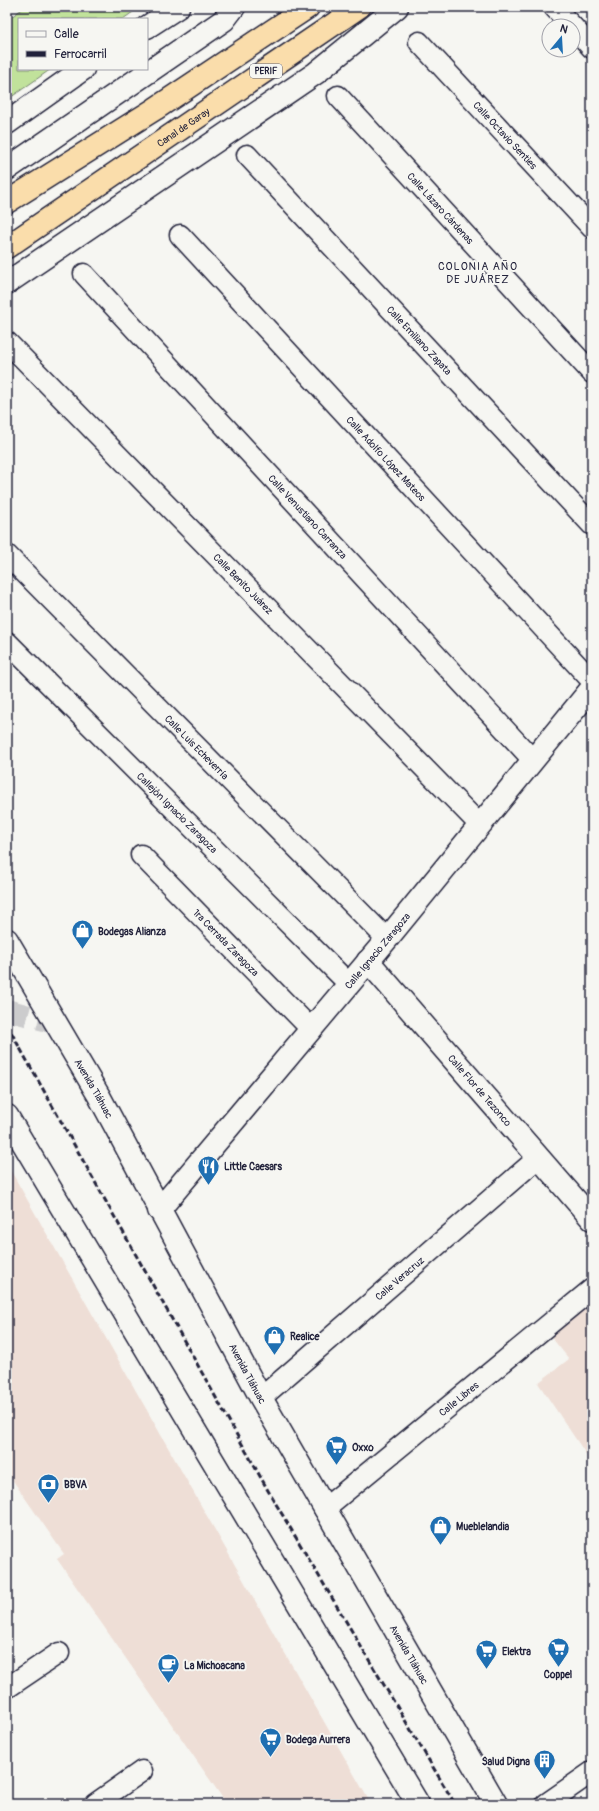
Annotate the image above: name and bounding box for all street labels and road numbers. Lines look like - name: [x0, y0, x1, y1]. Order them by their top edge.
- road number: PERIF: [250, 64, 282, 78]
- street label: Calle Octavio Senties: [470, 99, 539, 172]
- street label: Canal de Garay: [155, 105, 213, 150]
- street label: Calle Lázaro Cárdenas: [404, 171, 476, 247]
- street label: Calle Emiliano Zapata: [384, 304, 454, 378]
- street label: Calle Adolfo López Mateos: [343, 414, 428, 504]
- street label: Calle Venustiano Carranza: [265, 473, 349, 562]
- street label: Calle Benito Juárez: [210, 551, 275, 617]
- street label: Calle Luis Echeverría: [162, 713, 231, 783]
- street label: Callejón Ignacio Zaragoza: [134, 770, 220, 856]
- street label: 1ra Cerrada Zaragoza: [190, 907, 261, 979]
- street label: Calle Ignacio Zaragoza: [343, 910, 413, 992]
- street label: Calle Flor de Tezonco: [445, 1053, 514, 1130]
- street label: Avenida Tláhuac: [71, 1057, 115, 1121]
- street label: Calle Veracruz: [373, 1254, 427, 1303]
- street label: Avenida Tláhuac: [226, 1342, 268, 1406]
- street label: Calle Libres: [437, 1379, 482, 1419]
- street label: Avenida Tláhuac: [387, 1623, 430, 1687]

